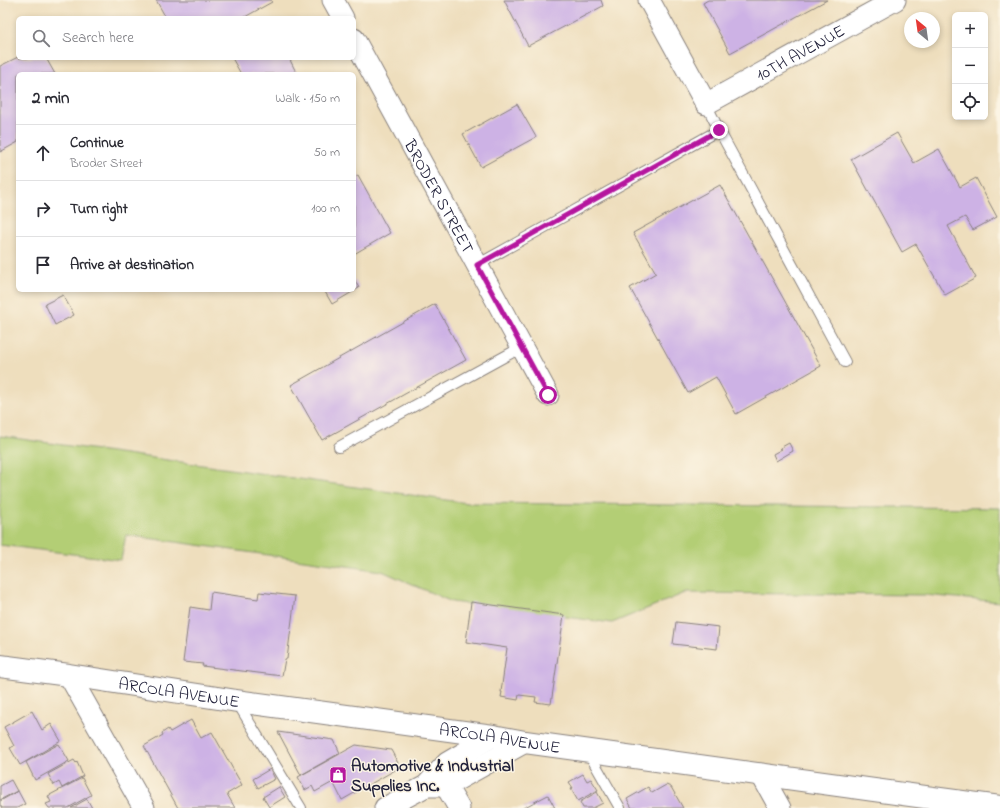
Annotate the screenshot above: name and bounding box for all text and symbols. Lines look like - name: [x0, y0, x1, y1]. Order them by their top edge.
- north arrow: [904, 12, 940, 48]
- map controls: [952, 12, 988, 120]
- button: +: [952, 12, 988, 48]
- search box: [16, 16, 356, 60]
- street label: 10TH AVENUE: [752, 19, 850, 88]
- icon: search: [30, 27, 52, 49]
- text: Search here: [62, 27, 134, 49]
- button: −: [952, 48, 988, 84]
- button: locate: [952, 84, 988, 120]
- text: 2 min: [32, 86, 69, 111]
- text: Walk · 150 m: [275, 89, 340, 108]
- route end: [710, 121, 728, 139]
- text: Continue: [70, 132, 124, 154]
- street label: BRODER STREET: [397, 134, 480, 259]
- icon: ahead: [32, 142, 54, 164]
- text: 50 m: [314, 143, 340, 162]
- text: Broder Street: [70, 154, 143, 173]
- icon: right: [32, 198, 54, 220]
- text: Turn right: [70, 198, 128, 220]
- text: 100 m: [311, 199, 340, 218]
- icon: arrive: [32, 254, 54, 276]
- text: Arrive at destination: [70, 254, 194, 276]
- route start: [539, 386, 557, 404]
- street label: ARCOLA AVENUE: [116, 672, 241, 715]
- street label: ARCOLA AVENUE: [437, 718, 562, 761]
- place label: Automotive & Industrial Supplies Inc.: [351, 754, 514, 799]
- shop icon: Automotive & Industrial Supplies Inc.: [328, 765, 348, 785]

